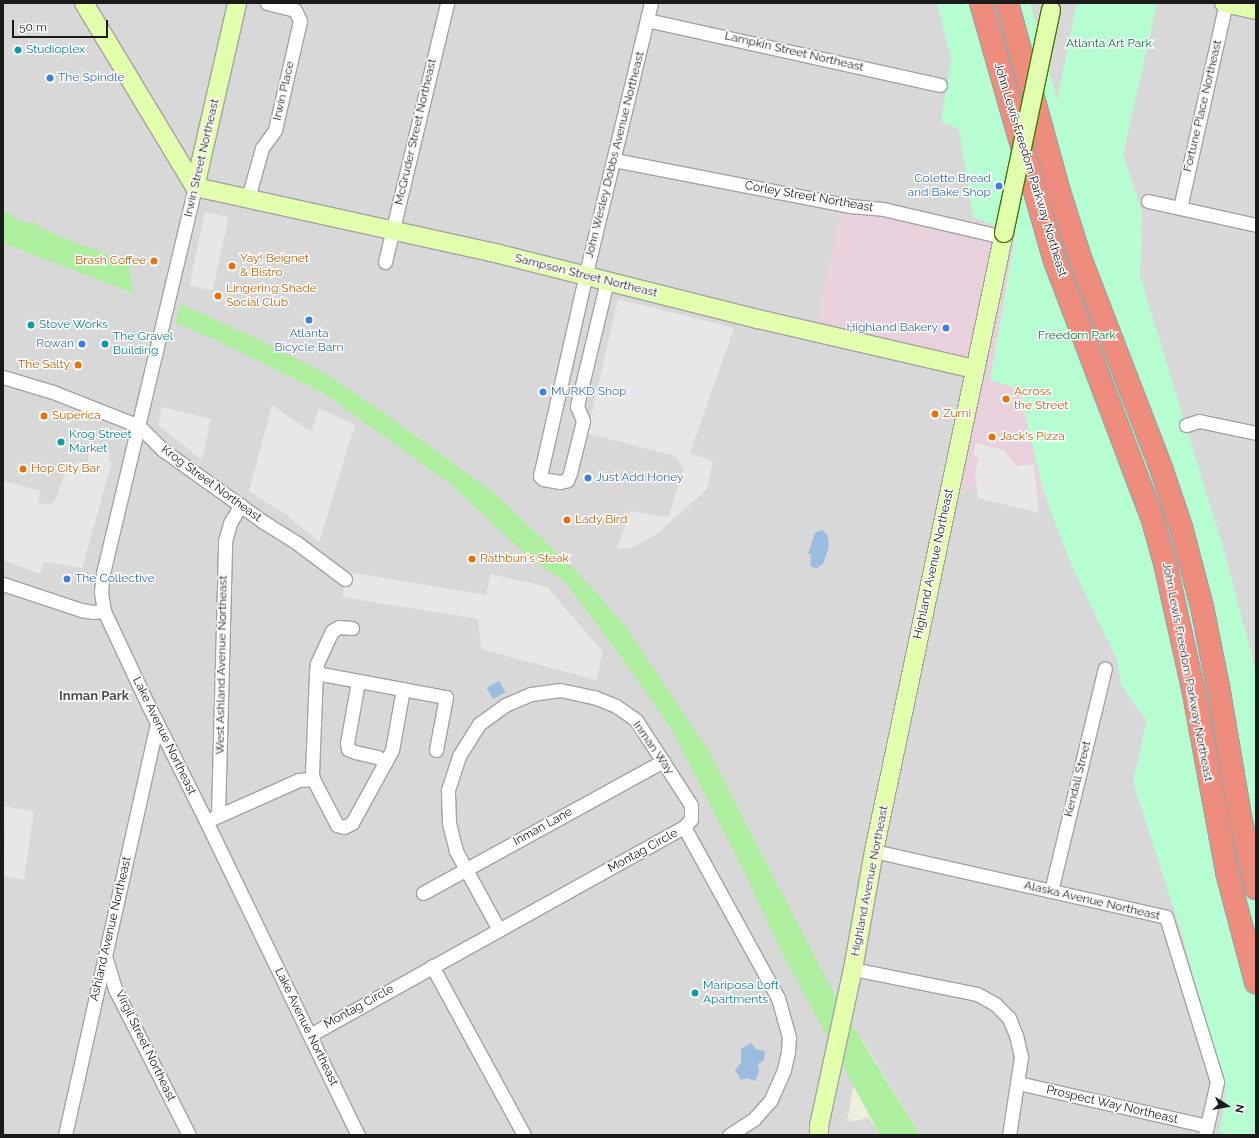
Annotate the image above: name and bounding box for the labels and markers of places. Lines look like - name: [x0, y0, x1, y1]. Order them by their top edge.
- place label: Studioplex: [26, 43, 85, 57]
- marker: Studioplex: [13, 45, 23, 55]
- place label: The Spindle: [58, 71, 124, 85]
- marker: The Spindle: [45, 73, 55, 83]
- place label: Colette Bread and Bake Shop: [907, 172, 991, 200]
- marker: Colette Bread and Bake Shop: [994, 181, 1004, 191]
- place label: Yay! Beignet & Bistro: [240, 252, 309, 280]
- place label: Brash Coffee: [75, 254, 146, 268]
- marker: Brash Coffee: [149, 256, 159, 266]
- marker: Yay! Beignet & Bistro: [227, 261, 237, 271]
- place label: Lingering Shade Social Club: [226, 282, 317, 310]
- marker: Lingering Shade Social Club: [213, 291, 223, 301]
- marker: Atlanta Bicycle Barn: [304, 315, 314, 325]
- place label: Stove Works: [39, 318, 109, 332]
- marker: Stove Works: [26, 320, 36, 330]
- place label: Highland Bakery: [846, 321, 938, 335]
- marker: Highland Bakery: [941, 323, 951, 333]
- place label: Atlanta Bicycle Barn: [274, 327, 344, 355]
- place label: The Gravel Building: [113, 330, 173, 358]
- place label: Rowan: [36, 337, 74, 351]
- marker: Rowan: [77, 339, 87, 349]
- marker: The Gravel Building: [100, 339, 110, 349]
- place label: The Salty: [18, 358, 70, 372]
- marker: The Salty: [73, 360, 83, 370]
- place label: MURKD Shop: [551, 385, 627, 399]
- place label: Across the Street: [1014, 385, 1068, 413]
- marker: MURKD Shop: [538, 387, 548, 397]
- marker: Across the Street: [1001, 394, 1011, 404]
- place label: Zumi: [943, 407, 971, 421]
- place label: Superica: [52, 409, 101, 423]
- marker: Zumi: [930, 409, 940, 419]
- marker: Superica: [39, 411, 49, 421]
- place label: Krog Street Market: [69, 428, 132, 456]
- place label: Jack's Pizza: [1000, 430, 1065, 444]
- marker: Jack's Pizza: [987, 432, 997, 442]
- marker: Krog Street Market: [56, 437, 66, 447]
- place label: Hop City Bar: [31, 462, 101, 476]
- marker: Hop City Bar: [18, 464, 28, 474]
- place label: Just Add Honey: [596, 471, 684, 485]
- marker: Just Add Honey: [583, 473, 593, 483]
- place label: Lady Bird: [575, 513, 628, 527]
- marker: Lady Bird: [562, 515, 572, 525]
- place label: Rathbun's Steak: [480, 552, 569, 566]
- marker: Rathbun's Steak: [467, 554, 477, 564]
- place label: The Collective: [75, 572, 155, 586]
- marker: The Collective: [62, 574, 72, 584]
- place label: Mariposa Loft Apartments: [703, 979, 779, 1007]
- marker: Mariposa Loft Apartments: [690, 988, 700, 998]

